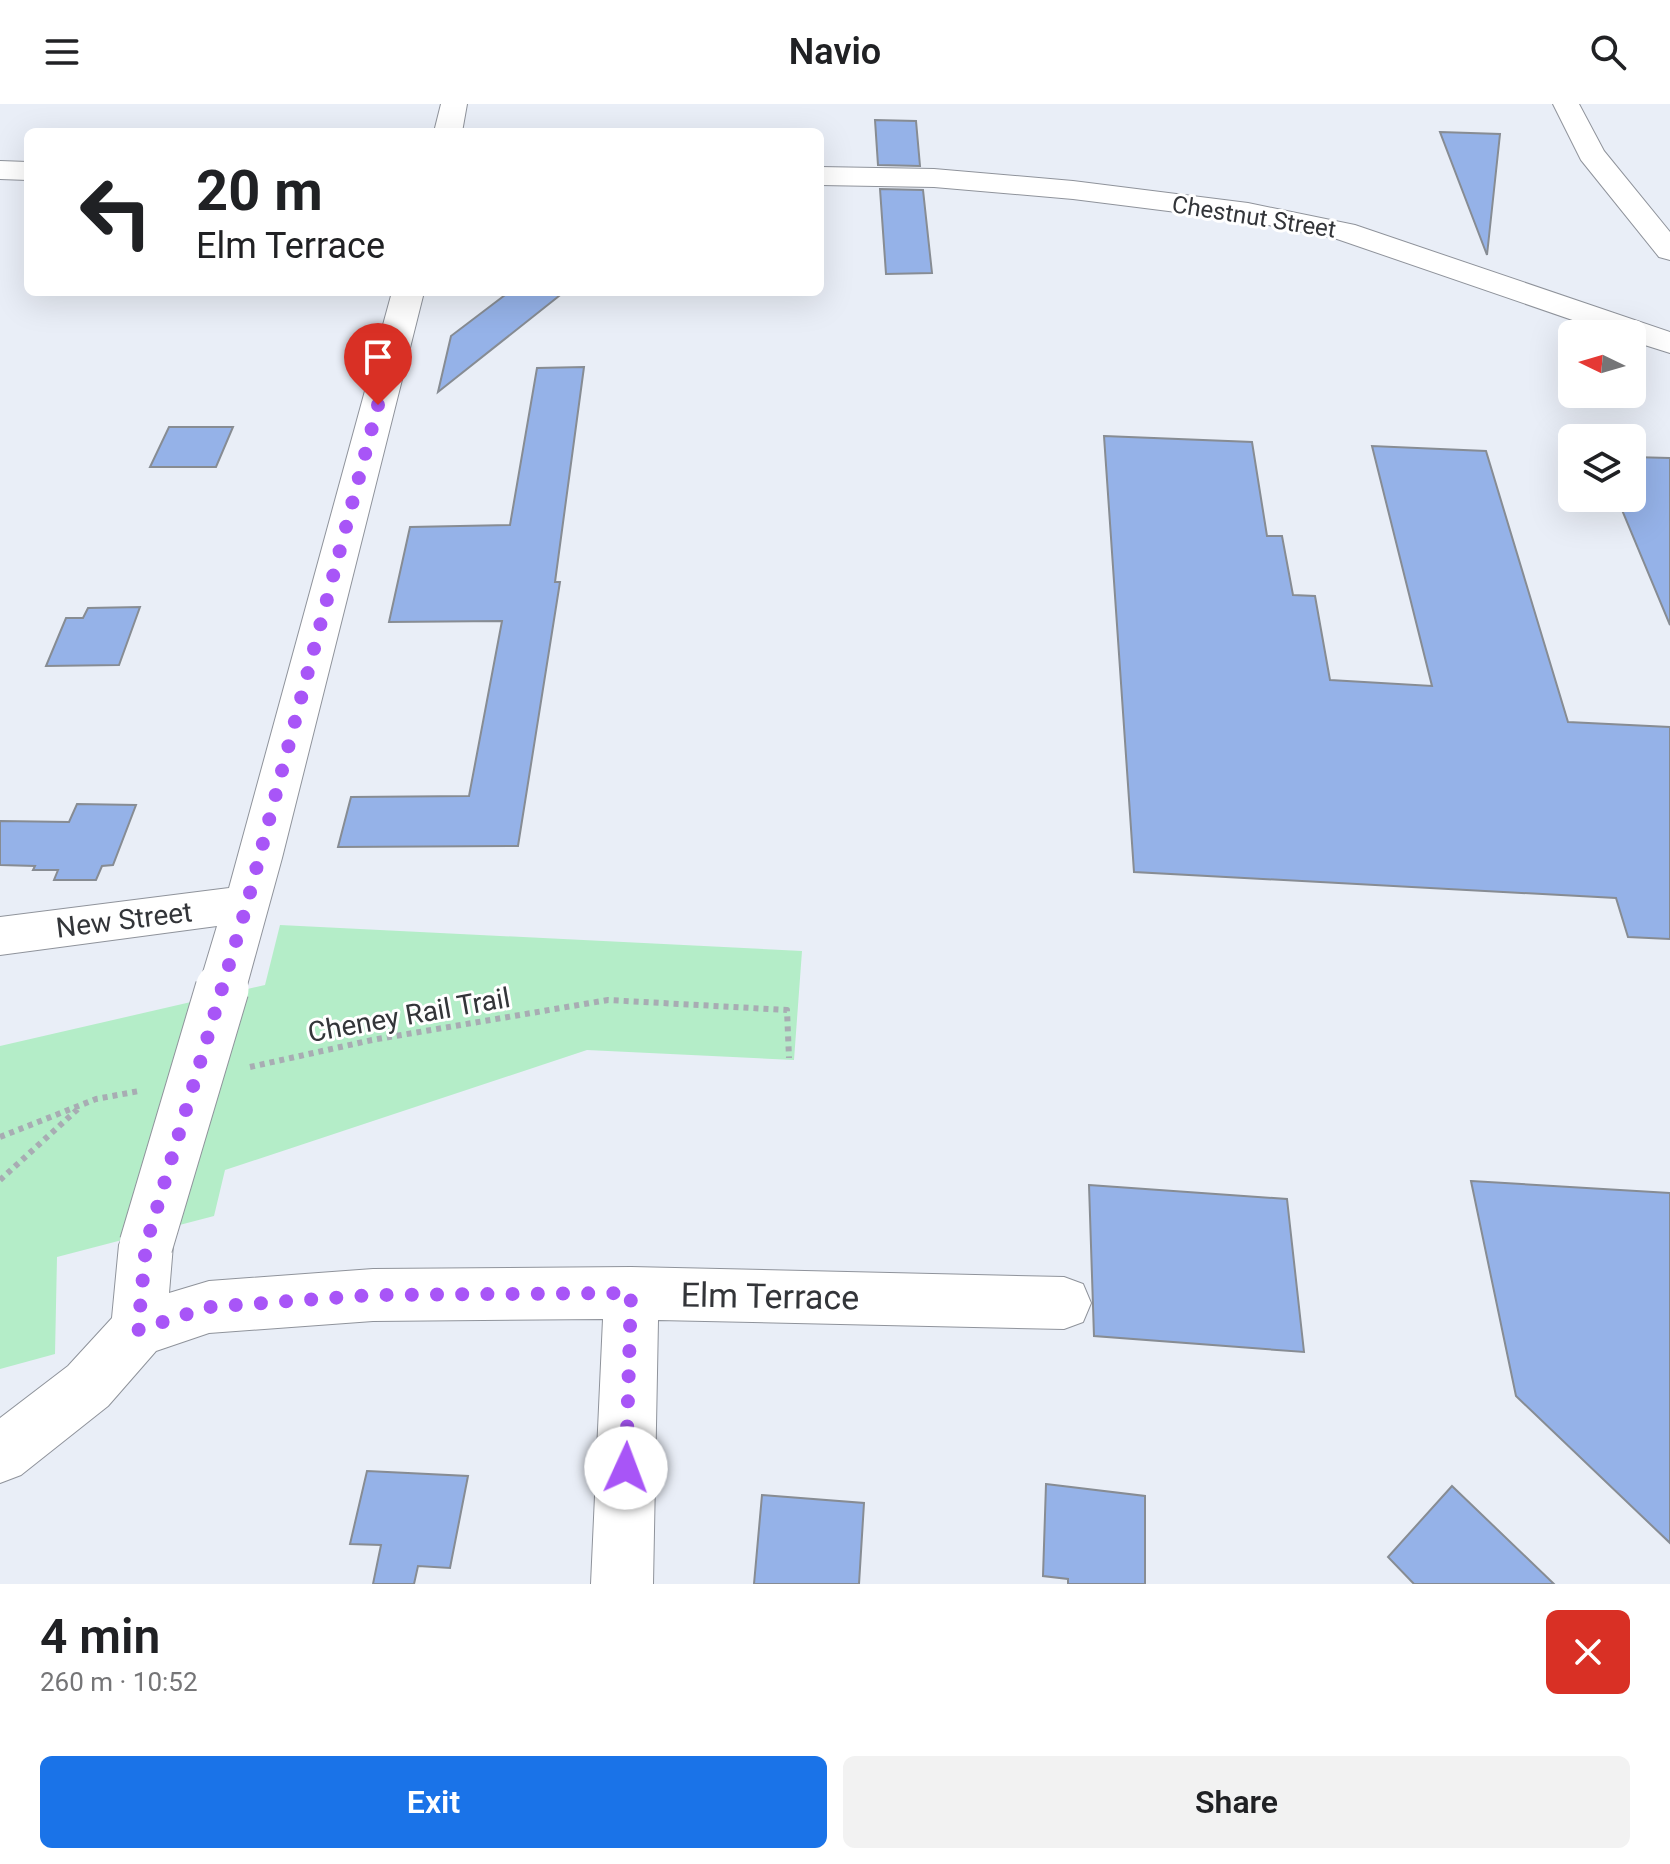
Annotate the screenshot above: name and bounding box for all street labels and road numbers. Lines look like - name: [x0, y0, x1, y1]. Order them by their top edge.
- street label: Chestnut Street: [1170, 190, 1338, 244]
- street label: New Street: [54, 895, 194, 945]
- street label: Cheney Rail Trail: [305, 981, 513, 1049]
- street label: Elm Terrace: [680, 1274, 860, 1318]

